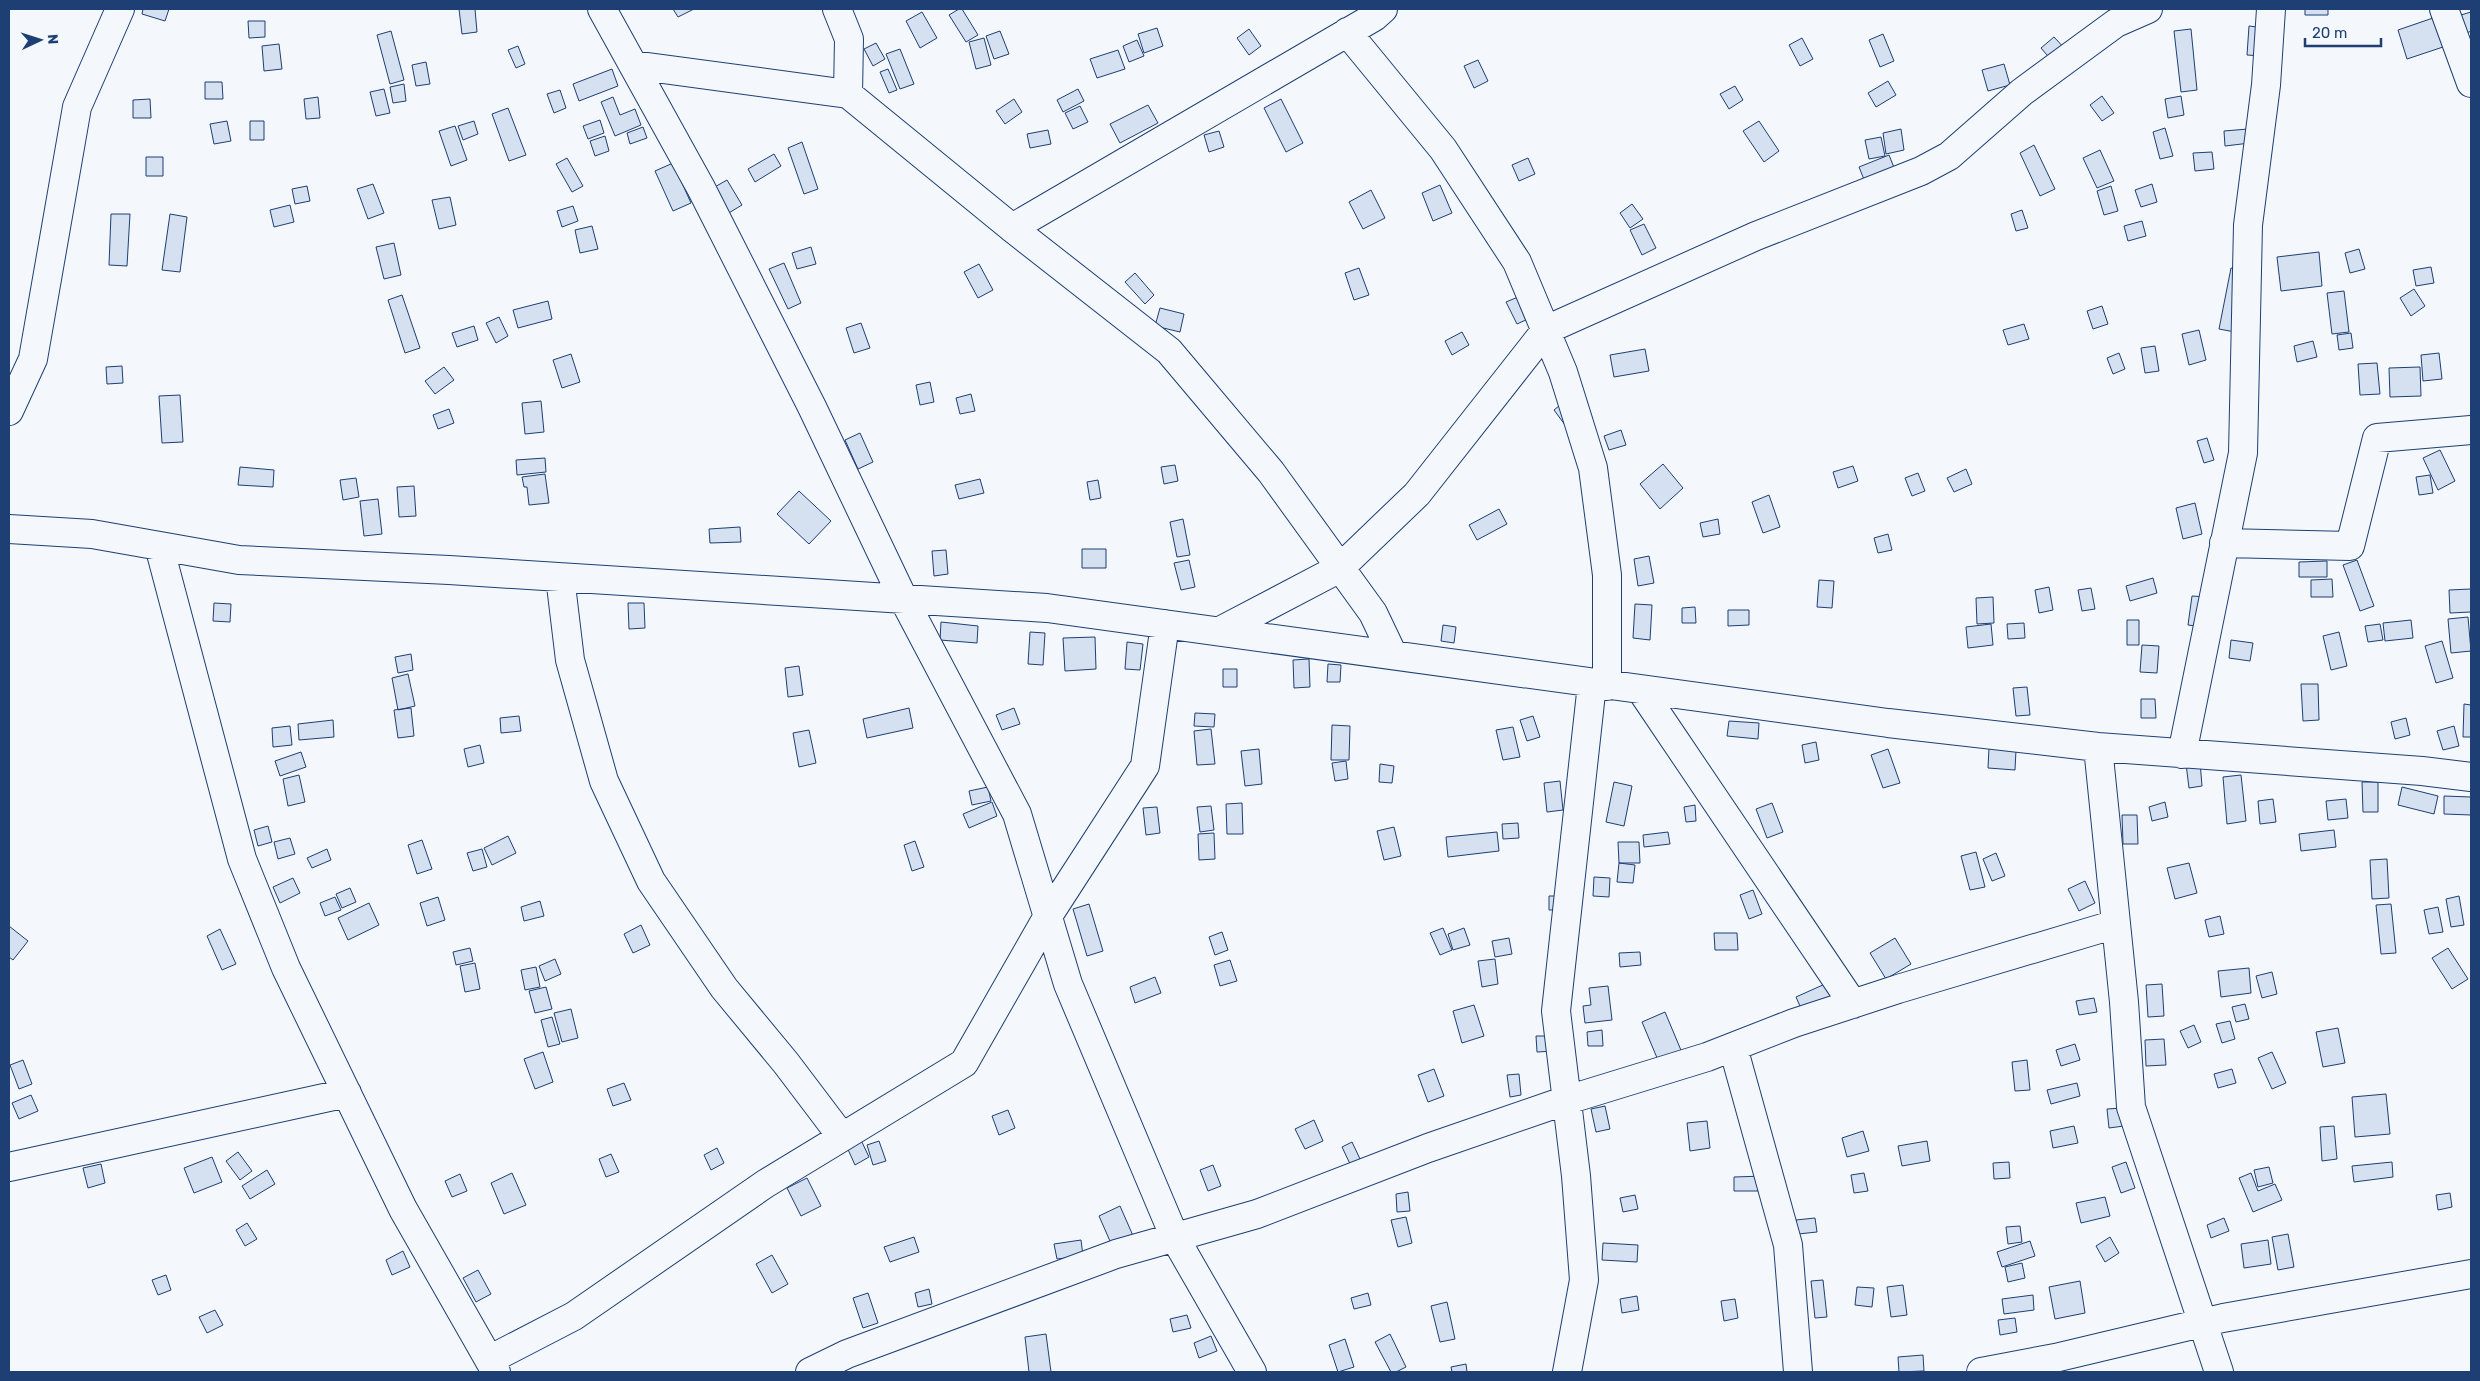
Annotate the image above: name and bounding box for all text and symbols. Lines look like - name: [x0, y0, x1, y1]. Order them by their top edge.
- north arrow: [15, 15, 65, 65]
- scale bar: [2305, 15, 2381, 47]
- text: 20 m: [2312, 24, 2347, 42]
- text: N: [44, 34, 61, 45]

